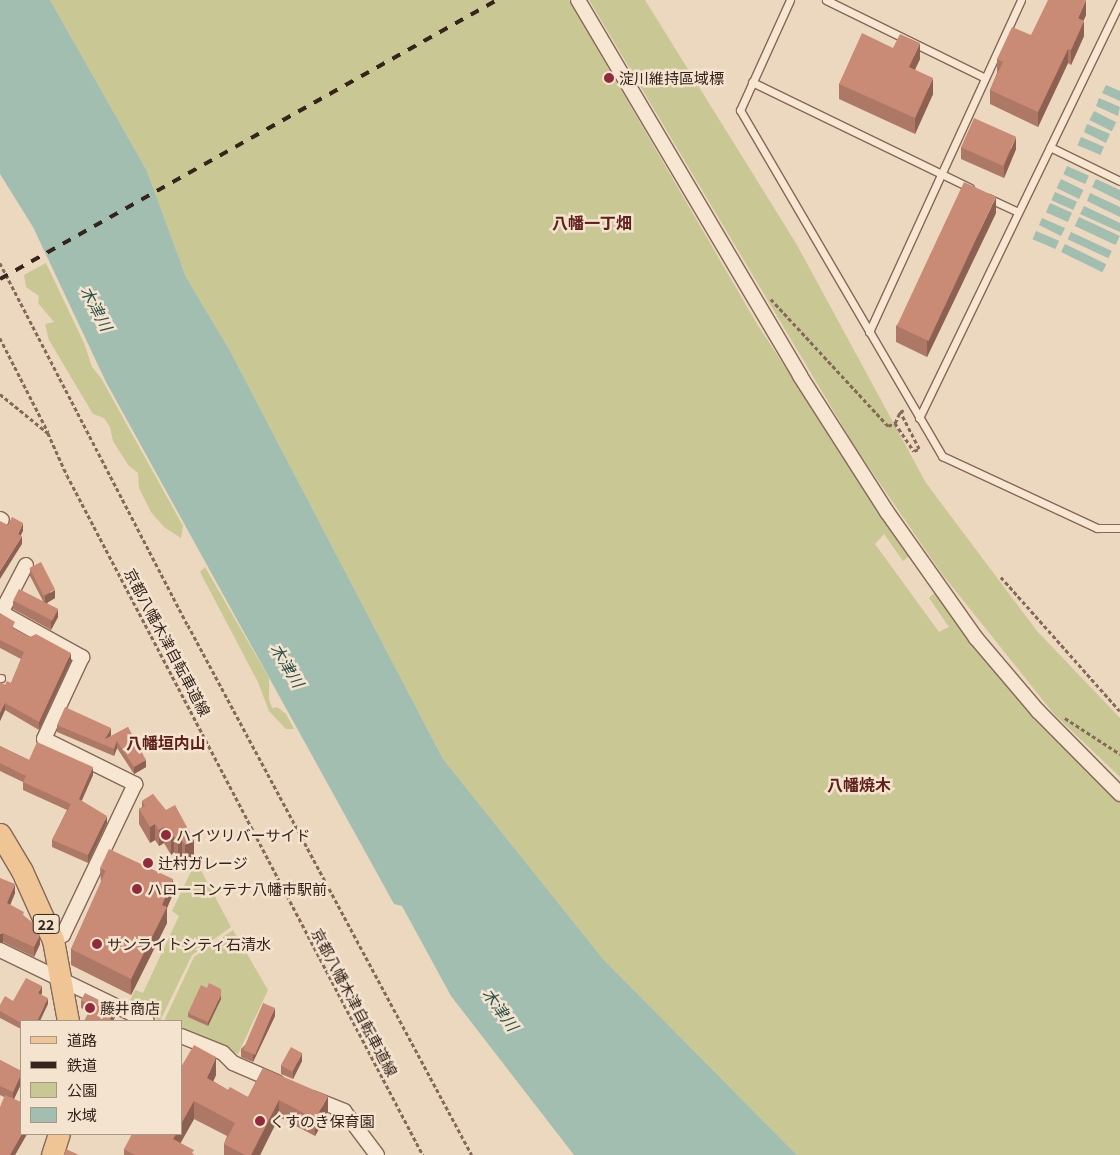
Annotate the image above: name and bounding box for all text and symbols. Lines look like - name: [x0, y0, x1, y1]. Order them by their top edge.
- place label: 淀川維持區域標: [619, 69, 724, 87]
- marker: 淀川維持區域標: [603, 72, 615, 84]
- district label: 八幡一丁畑: [552, 212, 632, 232]
- water label: 木津川: [77, 282, 117, 334]
- street label: 京都八幡木津自転車道線: [121, 565, 215, 719]
- water label: 木津川: [267, 639, 309, 691]
- district label: 八幡垣内山: [126, 732, 206, 752]
- district label: 八幡焼木: [827, 774, 891, 794]
- place label: ハイツリバーサイド: [176, 826, 311, 844]
- marker: ハイツリバーサイド: [160, 829, 172, 841]
- place label: 辻村ガレージ: [158, 854, 248, 872]
- marker: 辻村ガレージ: [142, 857, 154, 869]
- place label: ハローコンテナ八幡市駅前: [147, 880, 327, 898]
- marker: ハローコンテナ八幡市駅前: [131, 883, 143, 895]
- road number: 22: [32, 912, 60, 936]
- street label: 京都八幡木津自転車道線: [308, 925, 402, 1079]
- place label: サンライトシティ石清水: [107, 935, 272, 953]
- marker: サンライトシティ石清水: [91, 938, 103, 950]
- water label: 木津川: [479, 984, 523, 1034]
- place label: 藤井商店: [100, 999, 160, 1017]
- marker: 藤井商店: [84, 1002, 96, 1014]
- legend: [20, 1020, 182, 1135]
- text: 道路: [67, 1029, 97, 1050]
- text: 鉄道: [67, 1054, 97, 1075]
- text: 公園: [67, 1079, 97, 1100]
- text: 水域: [67, 1104, 97, 1125]
- place label: くすのき保育園: [270, 1112, 375, 1130]
- marker: くすのき保育園: [254, 1115, 266, 1127]

